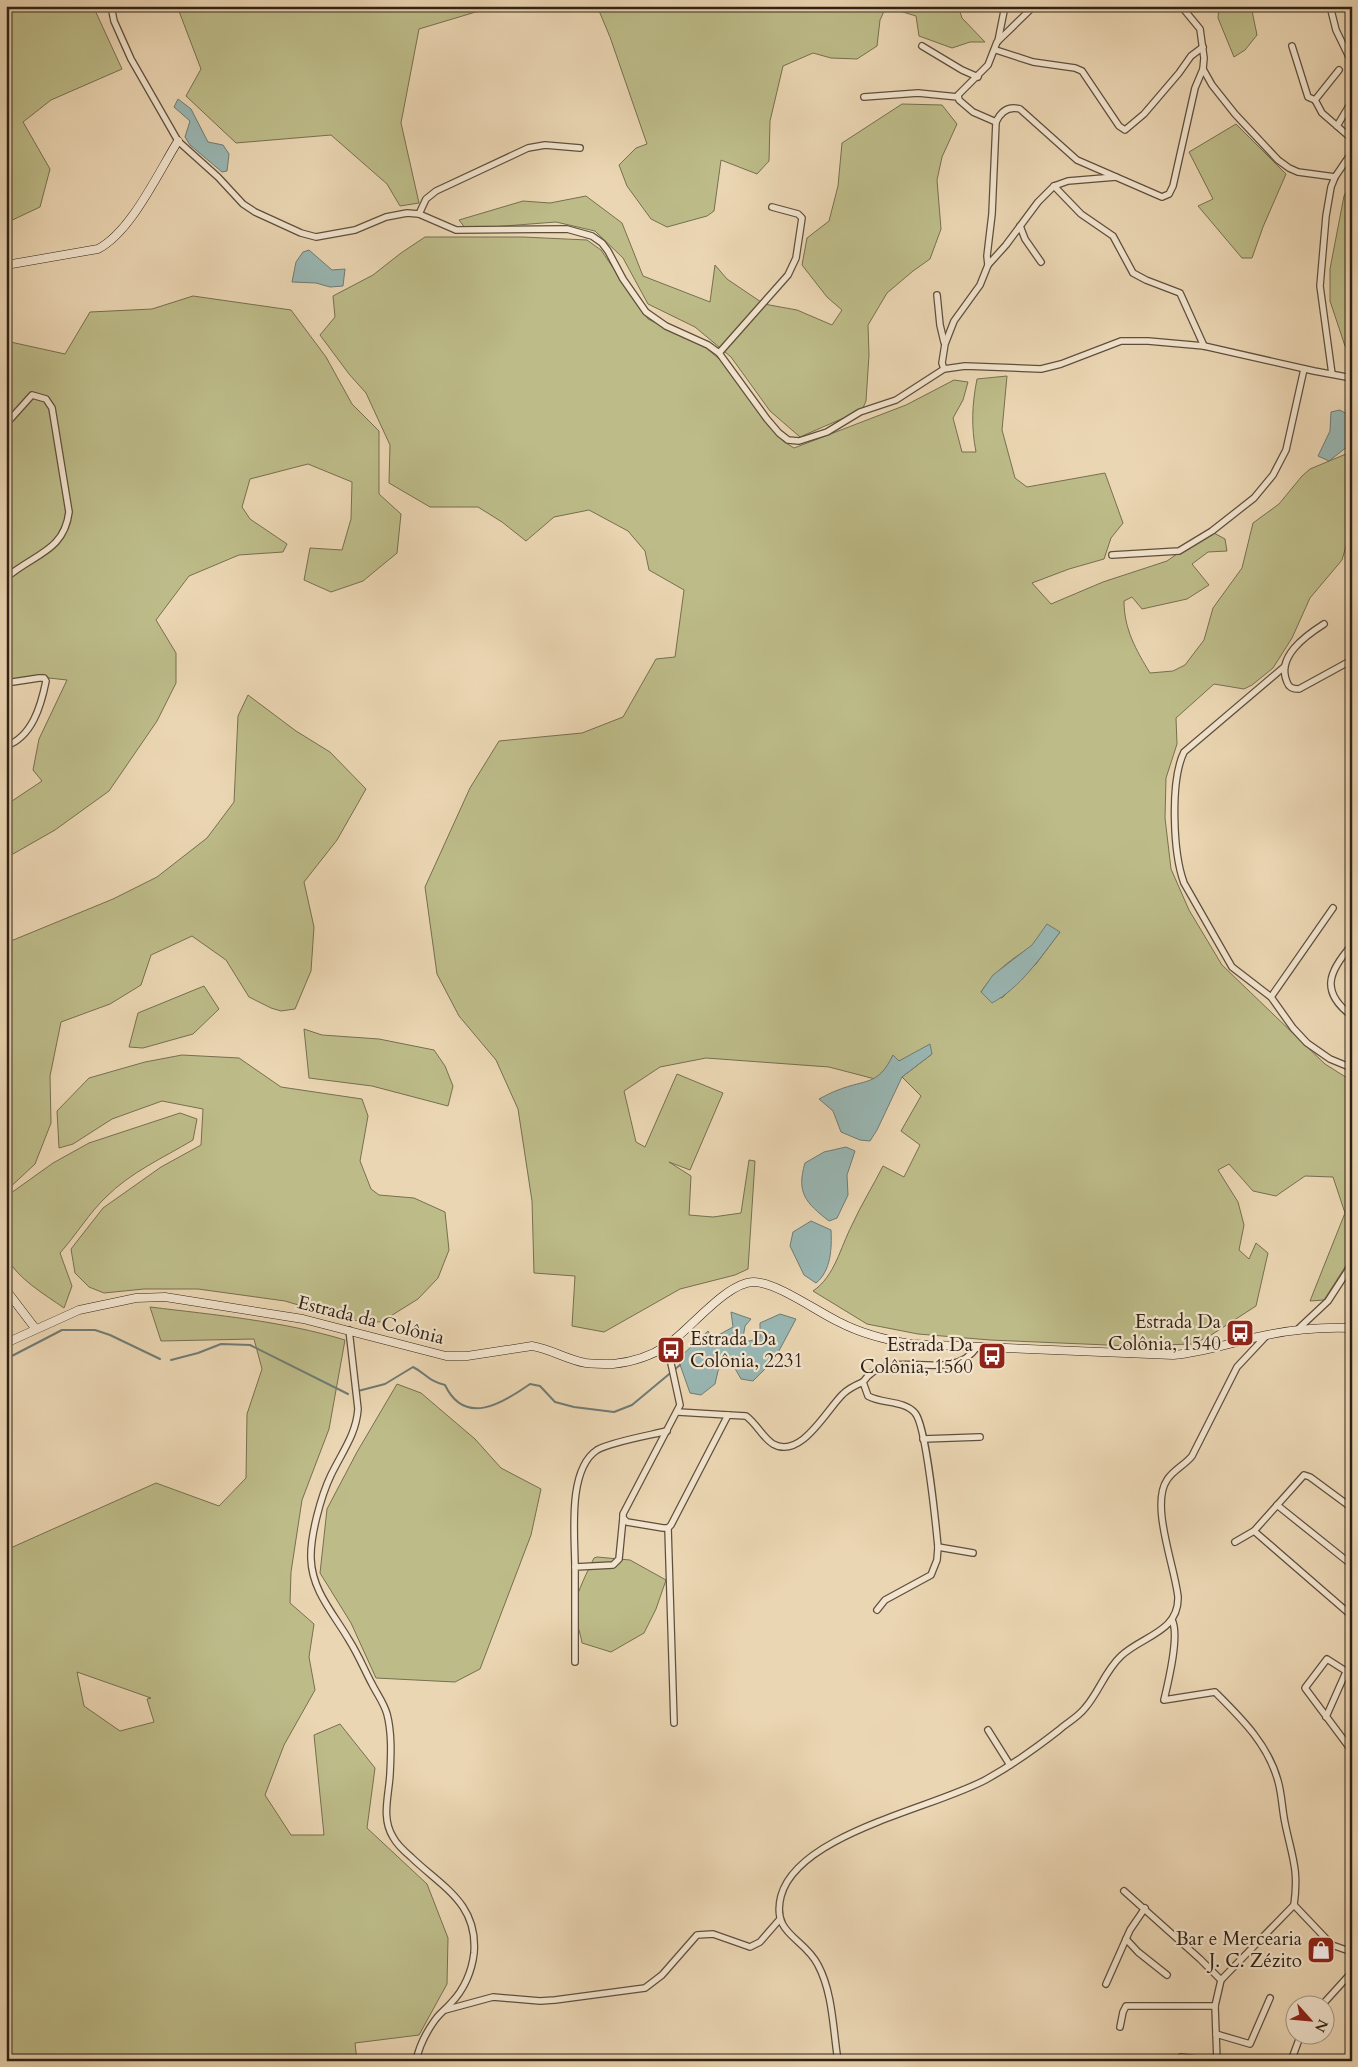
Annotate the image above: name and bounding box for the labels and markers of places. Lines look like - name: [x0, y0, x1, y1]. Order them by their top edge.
- place label: Estrada Da Colônia, 1540: [1108, 1309, 1221, 1357]
- bus stop icon: Estrada Da Colônia, 1540: [1225, 1318, 1255, 1348]
- place label: Estrada Da Colônia, 2231: [690, 1326, 803, 1374]
- place label: Estrada Da Colônia, 1560: [860, 1332, 973, 1380]
- bus stop icon: Estrada Da Colônia, 2231: [656, 1335, 686, 1365]
- bus stop icon: Estrada Da Colônia, 1560: [977, 1341, 1007, 1371]
- place label: Bar e Mercearia J. C. Zézito: [1176, 1926, 1302, 1974]
- shop icon: Bar e Mercearia J. C. Zézito: [1306, 1935, 1336, 1965]

